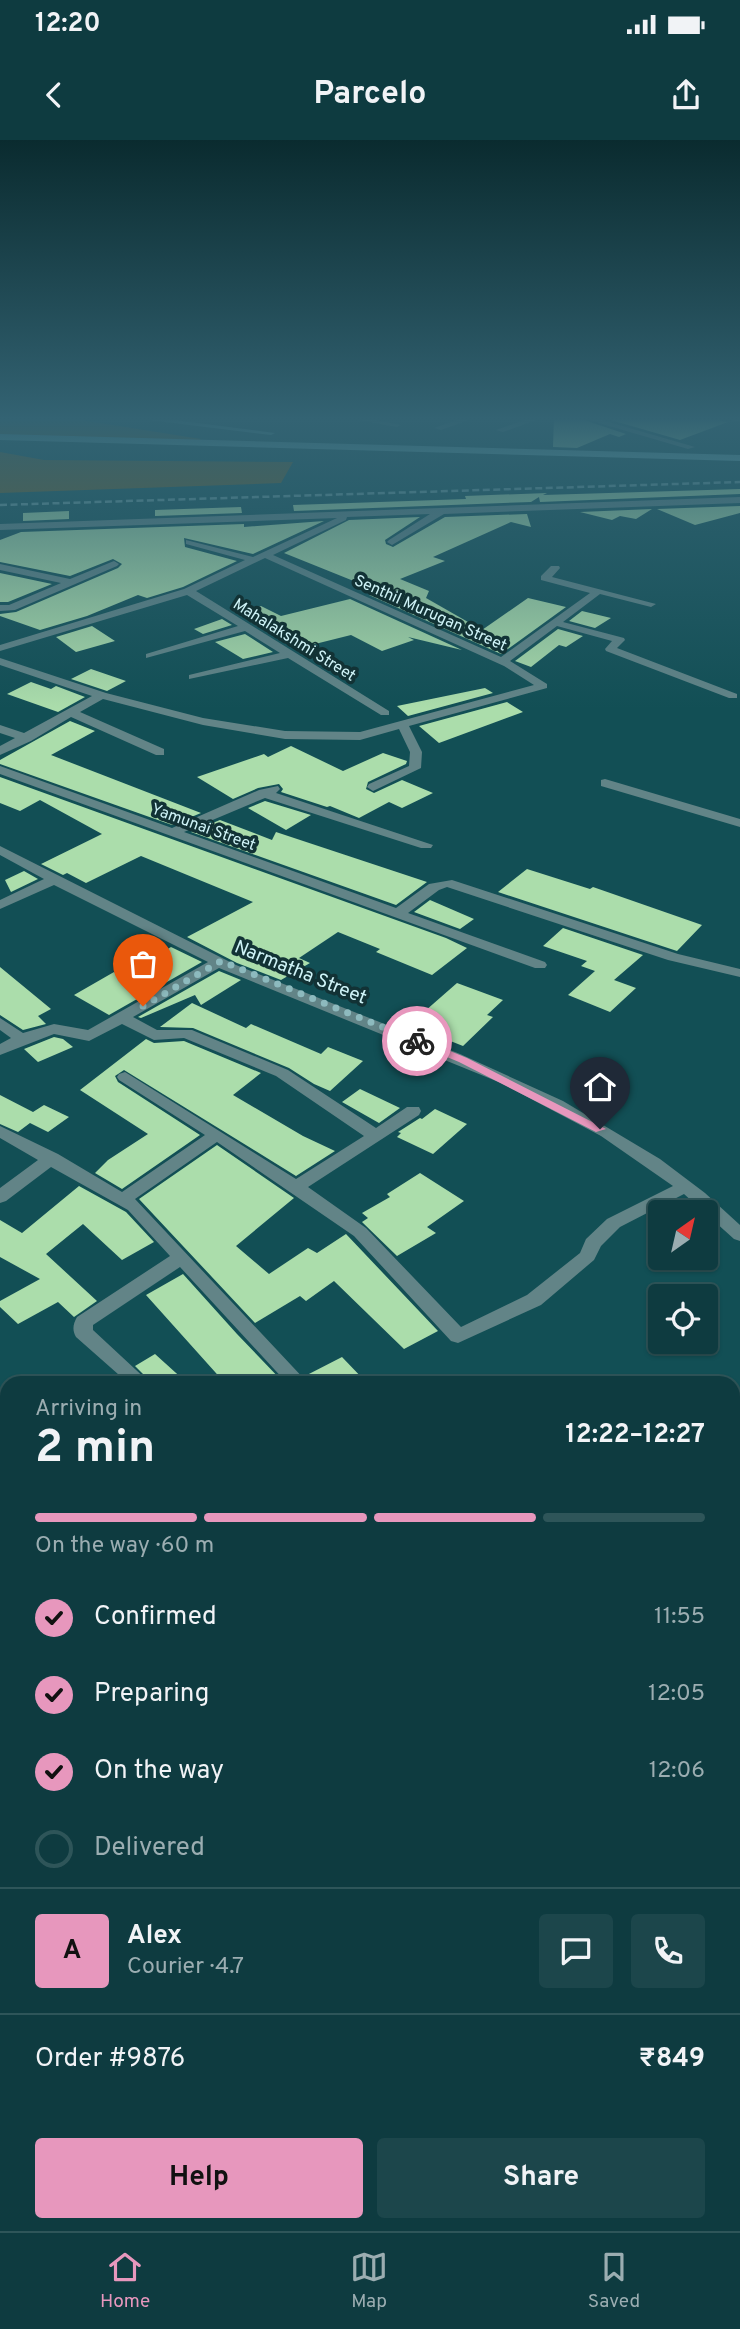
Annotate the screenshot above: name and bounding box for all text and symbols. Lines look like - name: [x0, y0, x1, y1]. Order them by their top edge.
- text: 12:20: [35, 8, 101, 41]
- text: Parcelo: [314, 75, 426, 115]
- icon: back: [35, 76, 73, 114]
- icon: share: [667, 76, 705, 114]
- street label: Senthil Murugan Street: [351, 571, 510, 657]
- street label: Mahalakshmi Street: [229, 595, 359, 687]
- street label: Yamunai Street: [148, 800, 258, 856]
- pin: [113, 934, 173, 1006]
- street label: Narmatha Street: [231, 935, 370, 1010]
- icon: bag: [124, 945, 162, 983]
- courier: [382, 1006, 452, 1076]
- icon: bike: [398, 1022, 436, 1060]
- pin: [570, 1057, 630, 1129]
- icon: home: [581, 1068, 619, 1106]
- north arrow: [648, 1200, 718, 1270]
- map controls: [648, 1200, 718, 1354]
- button: locate: [648, 1284, 718, 1354]
- text: Arriving in: [35, 1395, 142, 1424]
- text: 12:22–12:27: [565, 1419, 705, 1452]
- text: 2 min: [35, 1420, 155, 1479]
- text: On the way · 60 m: [35, 1532, 214, 1561]
- icon: check: [35, 1599, 73, 1637]
- text: Confirmed: [94, 1601, 217, 1634]
- text: 11:55: [654, 1603, 705, 1632]
- icon: check: [35, 1676, 73, 1714]
- text: Preparing: [94, 1678, 209, 1711]
- text: 12:05: [648, 1680, 705, 1709]
- icon: check: [35, 1753, 73, 1791]
- text: On the way: [94, 1755, 224, 1788]
- text: 12:06: [649, 1757, 705, 1786]
- text: Delivered: [94, 1832, 205, 1865]
- button: chat: [539, 1914, 613, 1988]
- button: phone: [631, 1914, 705, 1988]
- text: Alex: [127, 1920, 182, 1953]
- text: A: [63, 1935, 81, 1968]
- text: Courier · 4.7: [127, 1953, 244, 1982]
- text: Order #9876: [35, 2043, 185, 2076]
- text: ₹849: [639, 2043, 705, 2076]
- button: Help: [35, 2138, 363, 2218]
- button: Share: [377, 2138, 705, 2218]
- tab: Home: [100, 2248, 150, 2314]
- tab: Map: [350, 2248, 388, 2314]
- tab: Saved: [588, 2248, 640, 2314]

